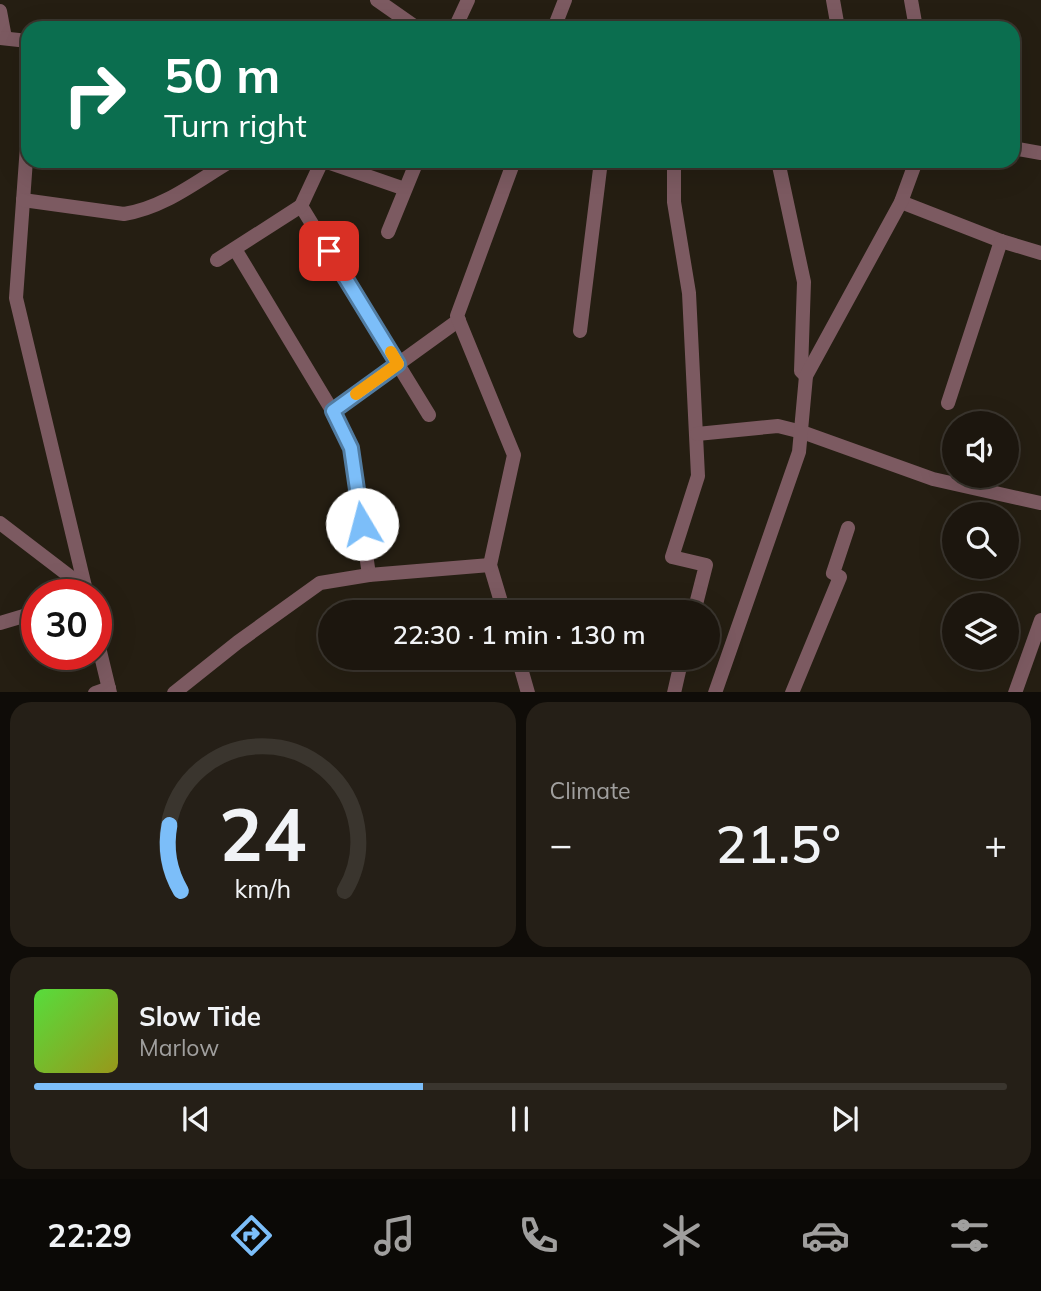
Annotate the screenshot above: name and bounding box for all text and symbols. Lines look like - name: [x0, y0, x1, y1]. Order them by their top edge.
- text: 50 m: [164, 44, 280, 105]
- icon: right: [49, 49, 140, 140]
- text: Turn right: [164, 105, 307, 145]
- pin: [299, 221, 359, 281]
- icon: arrive: [310, 232, 348, 270]
- map controls: [942, 411, 1019, 670]
- button: sound: [942, 411, 1019, 488]
- position arrow: [325, 487, 399, 561]
- button: search: [942, 502, 1019, 579]
- speed limit sign: 30: [21, 579, 112, 670]
- button: layers: [942, 593, 1019, 670]
- text: 22:30 · 1 min · 130 m: [392, 618, 646, 651]
- text: Climate: [550, 776, 631, 805]
- text: 24: [219, 788, 306, 879]
- text: 21.5°: [716, 811, 841, 876]
- text: −: [550, 820, 572, 868]
- text: +: [984, 820, 1007, 868]
- text: km/h: [234, 872, 291, 903]
- text: Slow Tide: [139, 1000, 261, 1033]
- text: Marlow: [139, 1033, 219, 1062]
- icon: previous: [177, 1100, 215, 1138]
- icon: pause: [501, 1100, 539, 1138]
- icon: next: [826, 1100, 864, 1138]
- icon: directions: [227, 1211, 276, 1260]
- icon: music: [370, 1211, 419, 1260]
- icon: phone: [514, 1211, 563, 1260]
- icon: climate: [657, 1211, 706, 1260]
- icon: car: [801, 1211, 850, 1260]
- icon: filters: [945, 1211, 994, 1260]
- text: 22:29: [47, 1215, 132, 1255]

